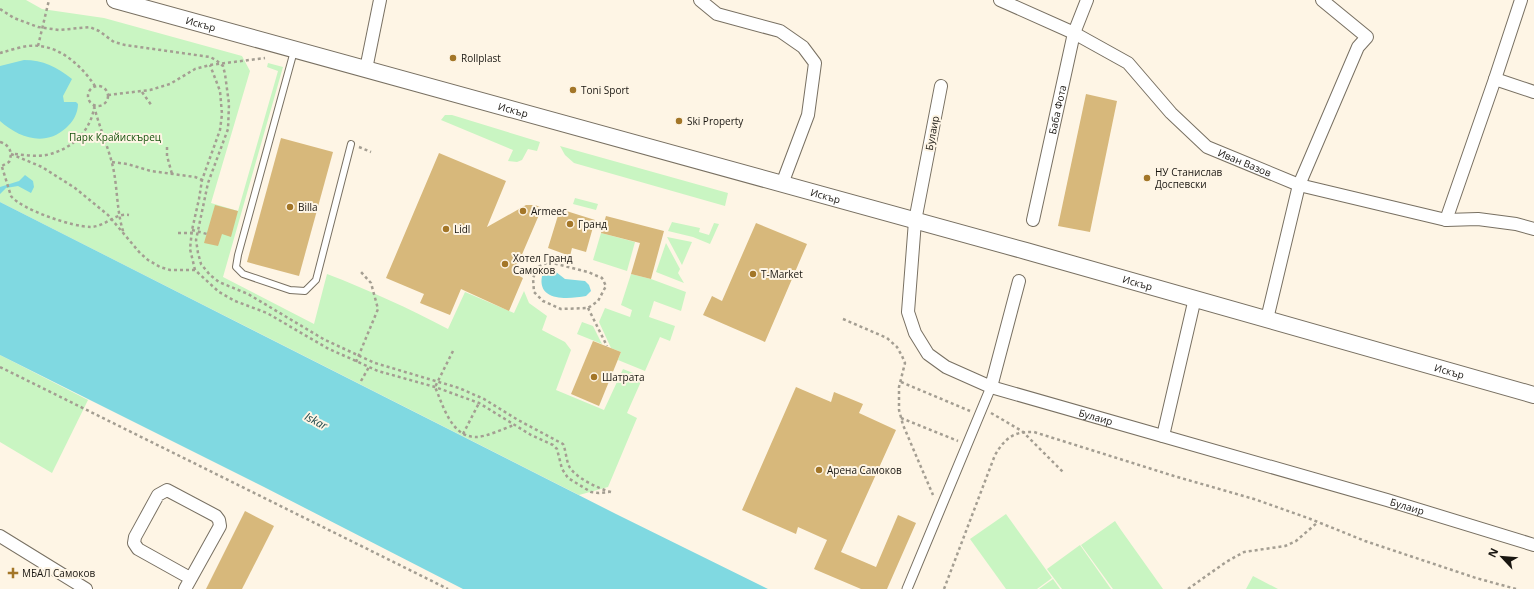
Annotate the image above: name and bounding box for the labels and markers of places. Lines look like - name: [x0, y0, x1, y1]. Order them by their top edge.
- place label: Rollplast: [461, 51, 501, 65]
- marker: Rollplast: [448, 53, 458, 63]
- place label: Toni Sport: [581, 83, 629, 97]
- marker: Toni Sport: [568, 85, 578, 95]
- place label: Ski Property: [687, 114, 744, 128]
- marker: Ski Property: [674, 116, 684, 126]
- place label: НУ Станислав Доспевски: [1155, 165, 1222, 191]
- marker: НУ Станислав Доспевски: [1142, 173, 1152, 183]
- place label: Billa: [298, 200, 318, 214]
- marker: Billa: [285, 202, 295, 212]
- place label: Armeec: [531, 204, 567, 218]
- marker: Armeec: [518, 206, 528, 216]
- place label: Гранд: [578, 217, 607, 231]
- marker: Гранд: [565, 219, 575, 229]
- place label: Lidl: [454, 222, 470, 236]
- marker: Lidl: [441, 224, 451, 234]
- place label: Хотел Гранд Самоков: [513, 251, 573, 277]
- marker: Хотел Гранд Самоков: [500, 259, 510, 269]
- place label: T-Market: [761, 267, 803, 281]
- marker: T-Market: [748, 269, 758, 279]
- place label: Шатрата: [602, 370, 645, 384]
- marker: Шатрата: [589, 372, 599, 382]
- place label: Арена Самоков: [827, 463, 902, 477]
- marker: Арена Самоков: [814, 465, 824, 475]
- place label: МБАЛ Самоков: [22, 566, 95, 580]
- marker: МБАЛ Самоков: [7, 567, 19, 579]

